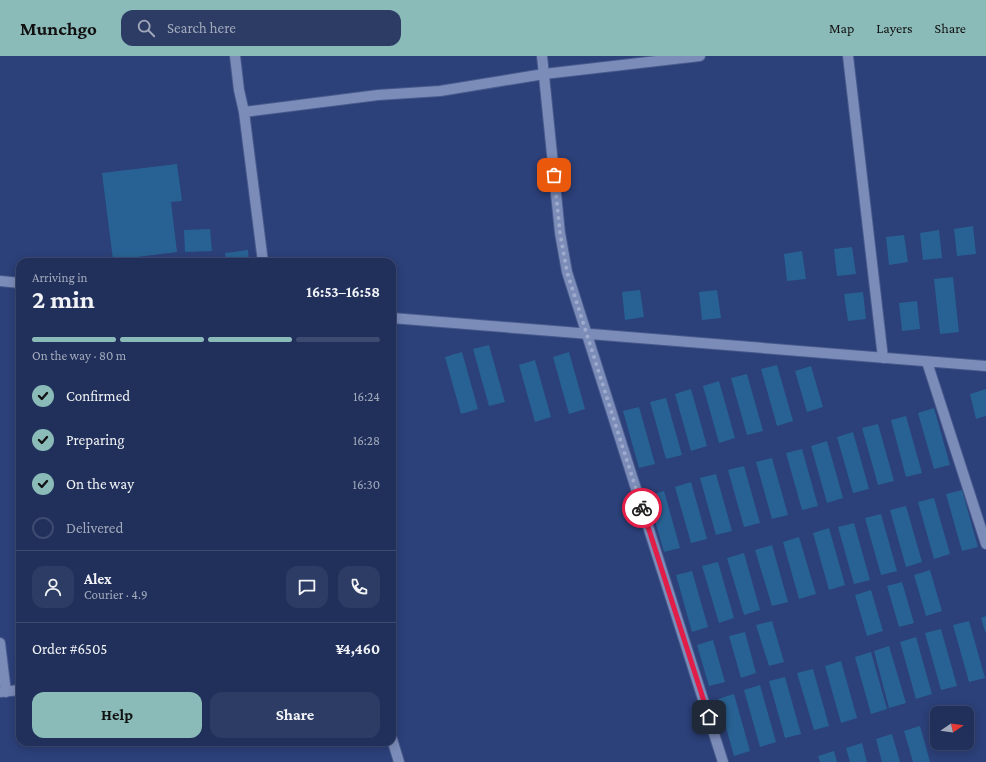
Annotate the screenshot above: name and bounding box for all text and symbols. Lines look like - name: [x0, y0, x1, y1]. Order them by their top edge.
- search box: [121, 10, 401, 46]
- icon: search: [135, 17, 157, 39]
- text: Munchgo: [20, 18, 97, 39]
- text: Search here: [167, 20, 236, 36]
- text: Map: [829, 20, 854, 36]
- text: Layers: [876, 20, 913, 36]
- text: Share: [935, 20, 966, 36]
- pin: [537, 158, 571, 192]
- icon: bag: [543, 164, 565, 186]
- text: Arriving in: [32, 270, 88, 285]
- text: 16:53–16:58: [306, 284, 380, 300]
- text: 2 min: [32, 285, 95, 314]
- text: On the way · 80 m: [32, 348, 126, 363]
- icon: check: [32, 385, 54, 407]
- text: Confirmed: [66, 388, 130, 404]
- text: 16:24: [353, 389, 380, 404]
- icon: check: [32, 429, 54, 451]
- text: Preparing: [66, 432, 125, 448]
- text: 16:28: [353, 433, 380, 448]
- icon: check: [32, 473, 54, 495]
- text: On the way: [66, 476, 134, 492]
- text: 16:30: [353, 477, 380, 492]
- courier: [622, 488, 662, 528]
- icon: bike: [631, 497, 653, 519]
- text: Delivered: [66, 520, 123, 536]
- button: person: [32, 566, 74, 608]
- button: chat: [286, 566, 328, 608]
- button: phone: [338, 566, 380, 608]
- text: Alex: [84, 571, 112, 587]
- text: Courier · 4.9: [84, 587, 148, 602]
- text: Order #6505: [32, 641, 107, 657]
- text: ¥4,460: [335, 641, 380, 657]
- button: Help: [32, 692, 202, 738]
- button: Share: [210, 692, 380, 738]
- pin: [692, 700, 726, 734]
- icon: home: [698, 706, 720, 728]
- north arrow: [930, 706, 974, 750]
- map controls: [930, 706, 974, 750]

